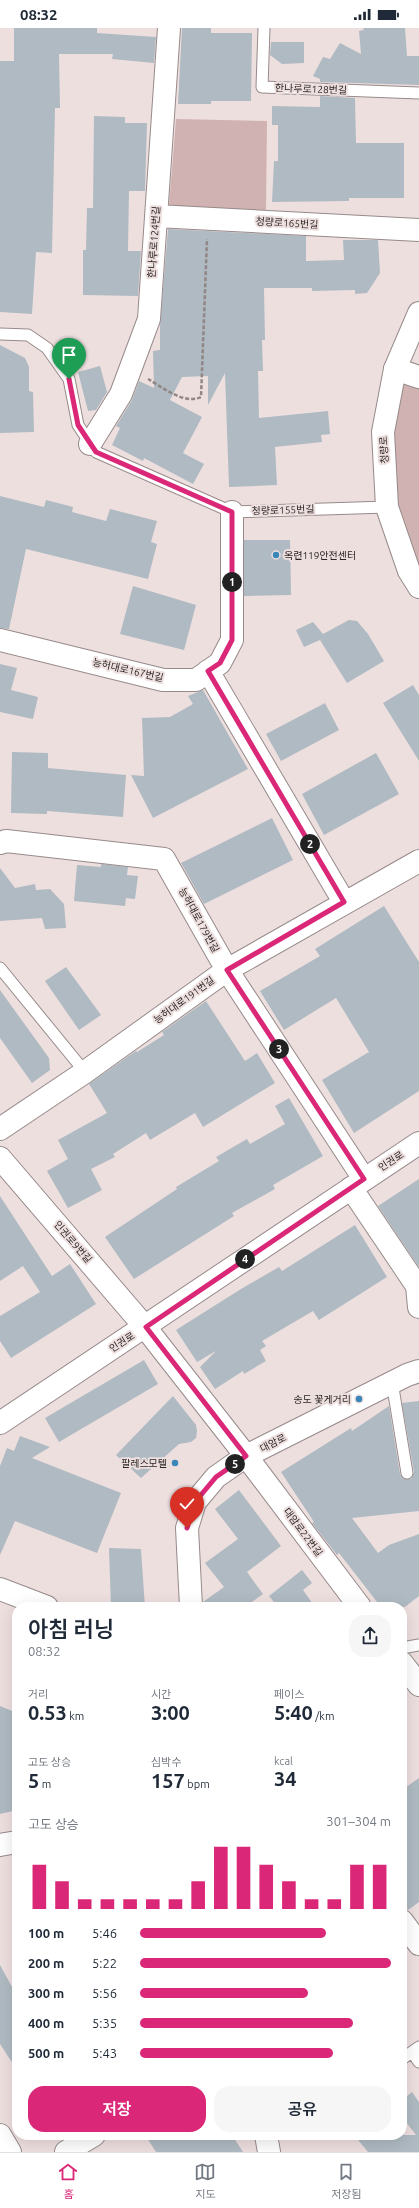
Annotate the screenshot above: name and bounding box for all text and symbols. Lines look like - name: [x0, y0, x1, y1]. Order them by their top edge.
- text: 08:32: [20, 6, 58, 23]
- street label: 한나루로128번길: [275, 82, 347, 96]
- street label: 한나루로124번길: [146, 206, 162, 278]
- street label: 청량로165번길: [255, 216, 319, 230]
- pin: [52, 338, 86, 379]
- icon: arrive: [58, 344, 80, 366]
- street label: 청량로: [378, 436, 390, 464]
- street label: 청량로155번길: [251, 503, 315, 517]
- marker: 옥련119안전센터: [271, 550, 281, 560]
- place label: 옥련119안전센터: [284, 550, 356, 561]
- pin: 1: [222, 572, 242, 592]
- text: 1: [229, 576, 235, 588]
- street label: 능허대로167번길: [92, 657, 164, 683]
- pin: 2: [300, 834, 320, 854]
- text: 2: [307, 838, 313, 850]
- street label: 능허대로179번길: [177, 886, 221, 954]
- street label: 능허대로191번길: [152, 974, 216, 1026]
- pin: 3: [269, 1039, 289, 1059]
- text: 3: [276, 1043, 282, 1055]
- street label: 인권로: [376, 1149, 406, 1173]
- street label: 인권로9번길: [52, 1219, 94, 1265]
- pin: 4: [235, 1249, 255, 1269]
- text: 4: [242, 1253, 248, 1265]
- street label: 인권로: [107, 1330, 137, 1354]
- place label: 송도 꽃게거리: [294, 1394, 351, 1405]
- marker: 송도 꽃게거리: [354, 1394, 364, 1404]
- street label: 대암로: [258, 1432, 288, 1454]
- pin: 5: [225, 1454, 245, 1474]
- place label: 팔레스모텔: [121, 1458, 167, 1469]
- marker: 팔레스모텔: [170, 1458, 180, 1468]
- text: 5: [232, 1458, 238, 1470]
- pin: [170, 1487, 204, 1528]
- icon: check: [176, 1493, 198, 1515]
- street label: 대암로22번길: [281, 1506, 325, 1558]
- button: share: [349, 1615, 391, 1657]
- text: 아침 러닝: [28, 1616, 114, 1641]
- text: 08:32: [28, 1644, 61, 1658]
- text: 거리: [28, 1688, 48, 1700]
- text: 시간: [151, 1688, 171, 1700]
- text: 페이스: [274, 1688, 304, 1700]
- text: 0.53: [28, 1701, 67, 1724]
- text: 3:00: [151, 1701, 190, 1724]
- text: 5:40: [274, 1701, 313, 1724]
- text: km: [67, 1710, 84, 1722]
- text: /km: [313, 1710, 334, 1722]
- text: kcal: [274, 1755, 293, 1767]
- text: 고도 상승: [28, 1756, 71, 1768]
- text: 심박수: [151, 1756, 181, 1768]
- text: 34: [274, 1767, 297, 1790]
- text: 5: [28, 1769, 39, 1792]
- text: 157: [151, 1769, 185, 1792]
- text: m: [39, 1778, 51, 1790]
- text: bpm: [185, 1778, 210, 1790]
- text: 301–304 m: [326, 1814, 391, 1828]
- text: 고도 상승: [28, 1817, 79, 1831]
- text: 100 m: [28, 1926, 64, 1940]
- text: 5:46: [92, 1926, 117, 1940]
- text: 200 m: [28, 1956, 64, 1970]
- text: 5:22: [92, 1956, 117, 1970]
- text: 300 m: [28, 1986, 64, 2000]
- text: 5:56: [92, 1986, 117, 2000]
- text: 400 m: [28, 2016, 64, 2030]
- text: 5:35: [92, 2016, 117, 2030]
- text: 500 m: [28, 2046, 64, 2060]
- text: 5:43: [92, 2046, 117, 2060]
- button: 저장: [28, 2086, 206, 2132]
- button: 공유: [214, 2086, 391, 2132]
- tab: 홈: [57, 2161, 79, 2201]
- tab: 지도: [194, 2161, 216, 2201]
- tab: 저장됨: [331, 2161, 362, 2201]

